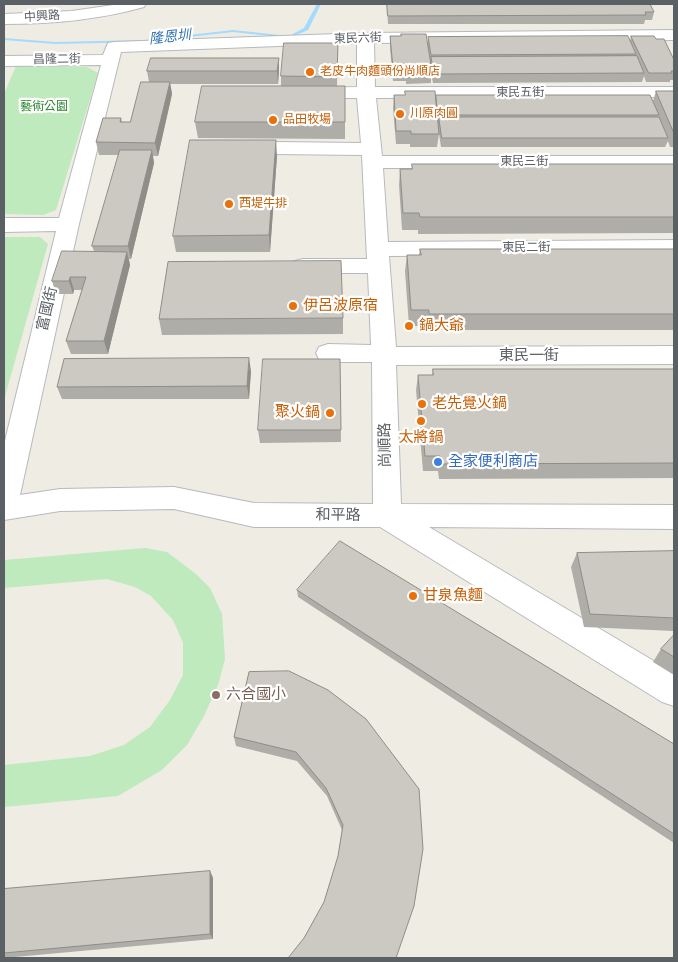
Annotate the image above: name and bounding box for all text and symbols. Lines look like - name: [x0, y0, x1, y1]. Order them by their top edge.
- street label: 中興路: [24, 9, 60, 25]
- water label: 隆恩圳: [148, 27, 192, 49]
- street label: 東民六街: [334, 31, 382, 47]
- street label: 昌隆二街: [33, 52, 81, 68]
- place label: 老皮牛肉麵頭份尚順店: [320, 65, 440, 79]
- marker: 老皮牛肉麵頭份尚順店: [304, 66, 316, 78]
- street label: 東民五街: [496, 86, 544, 100]
- park label: 藝術公園: [20, 100, 68, 114]
- place label: 川原肉圓: [410, 107, 458, 121]
- marker: 川原肉圓: [394, 108, 406, 120]
- place label: 品田牧場: [283, 113, 331, 127]
- marker: 品田牧場: [267, 114, 279, 126]
- street label: 東民三街: [500, 155, 548, 169]
- place label: 西堤牛排: [239, 197, 287, 211]
- marker: 西堤牛排: [223, 198, 235, 210]
- street label: 東民二街: [502, 241, 550, 255]
- street label: 富國街: [34, 285, 62, 333]
- place label: 伊呂波原宿: [303, 297, 378, 315]
- marker: 伊呂波原宿: [287, 300, 299, 312]
- place label: 鍋大爺: [419, 317, 464, 335]
- marker: 鍋大爺: [403, 320, 415, 332]
- street label: 東民一街: [499, 347, 559, 365]
- place label: 老先覺火鍋: [432, 395, 507, 413]
- marker: 老先覺火鍋: [416, 398, 428, 410]
- place label: 聚火鍋: [275, 404, 320, 422]
- marker: 聚火鍋: [324, 407, 336, 419]
- marker: 太將鍋: [415, 415, 427, 427]
- street label: 尚順路: [377, 422, 395, 468]
- place label: 太將鍋: [399, 429, 443, 447]
- place label: 全家便利商店: [448, 453, 538, 471]
- marker: 全家便利商店: [432, 456, 444, 468]
- street label: 和平路: [315, 507, 361, 525]
- place label: 甘泉魚麵: [423, 587, 483, 605]
- marker: 甘泉魚麵: [407, 590, 419, 602]
- place label: 六合國小: [226, 686, 286, 704]
- marker: 六合國小: [210, 689, 222, 701]

